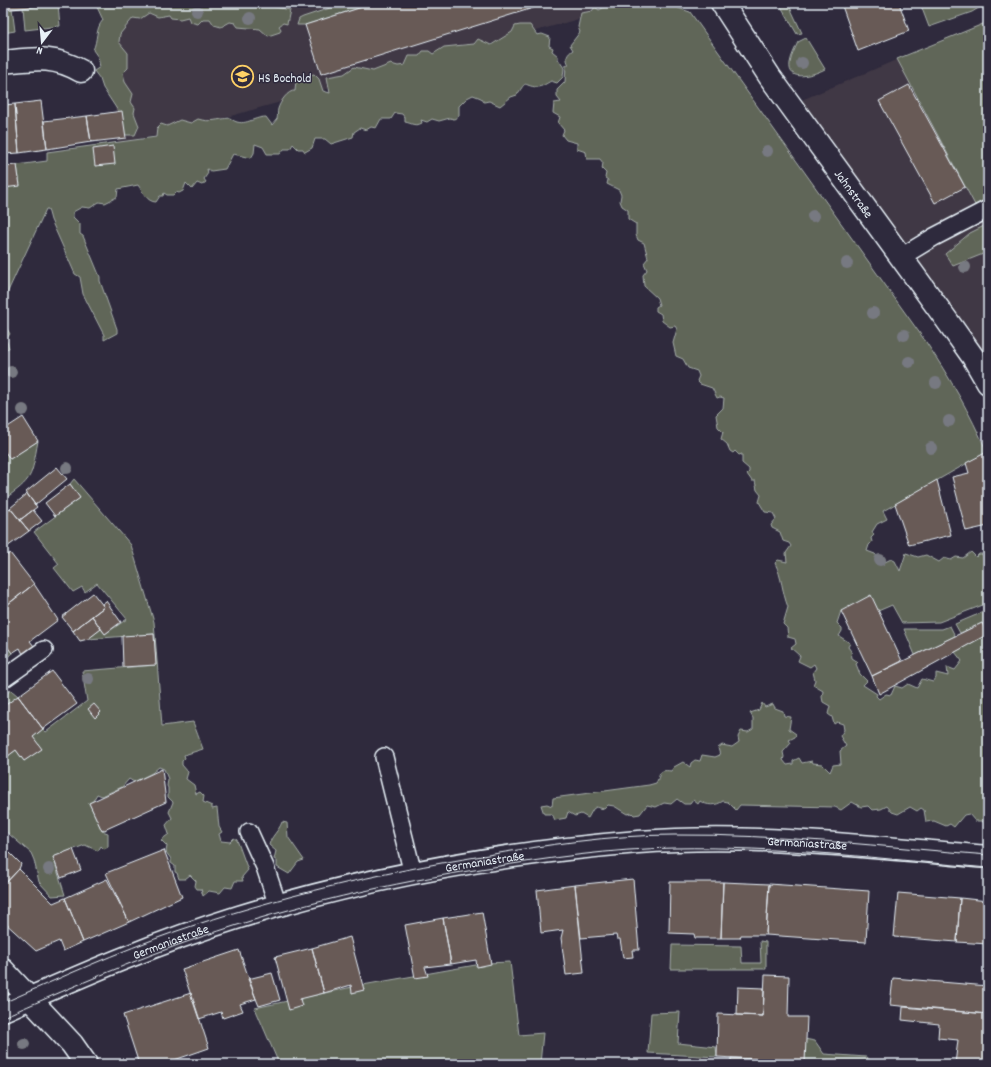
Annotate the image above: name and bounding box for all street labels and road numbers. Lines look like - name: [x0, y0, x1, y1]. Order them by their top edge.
- street label: Jahnstraße: [828, 167, 877, 223]
- street label: Germaniastraße: [767, 833, 848, 857]
- street label: Germaniastraße: [444, 848, 526, 879]
- street label: Germaniastraße: [130, 920, 212, 966]

